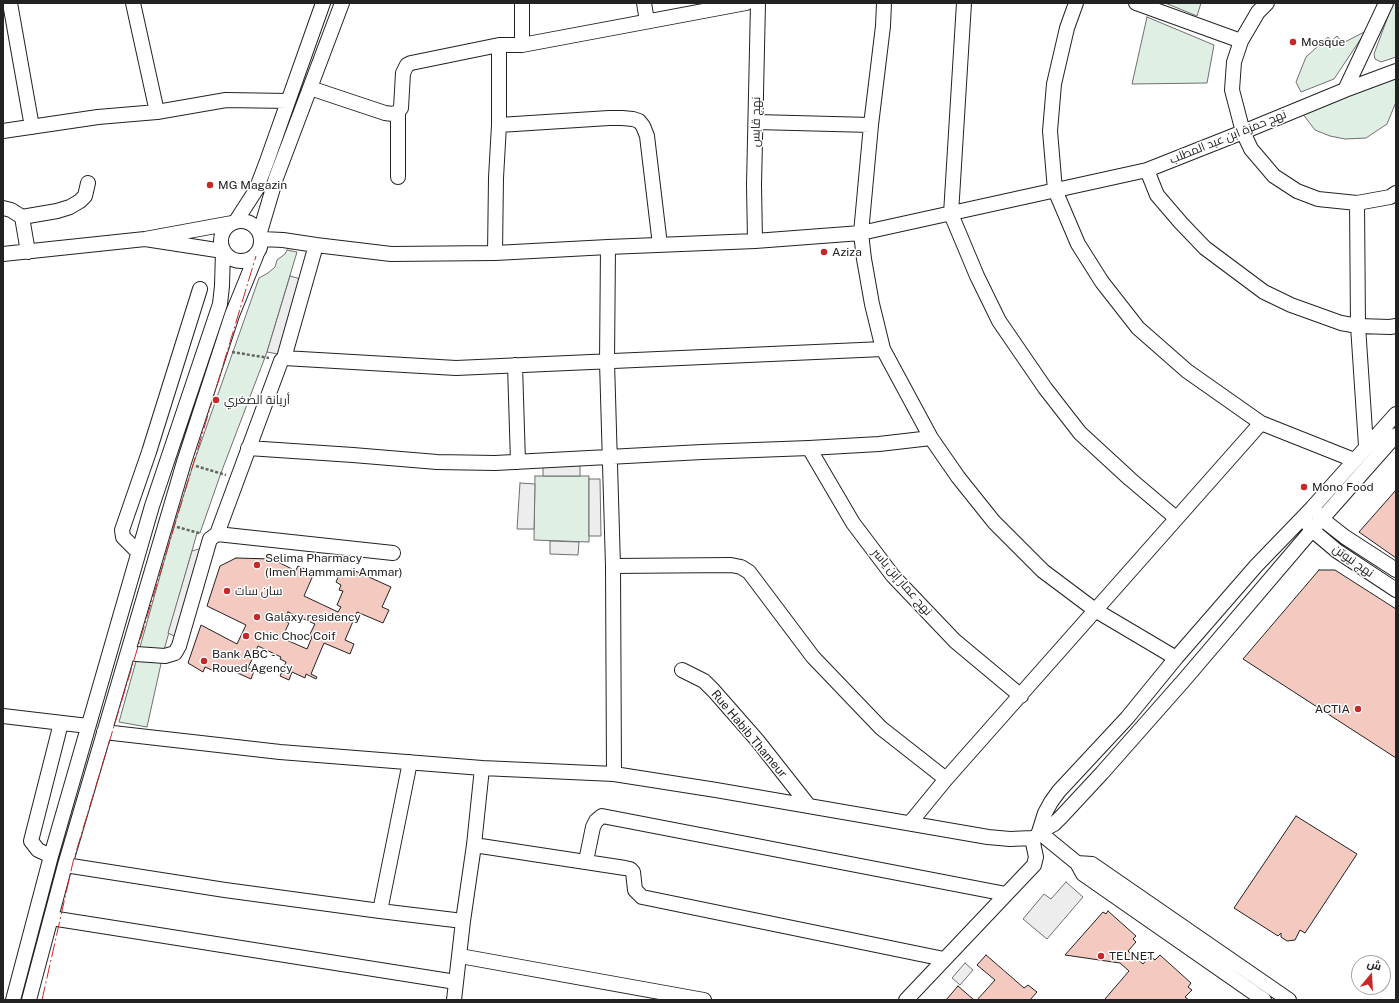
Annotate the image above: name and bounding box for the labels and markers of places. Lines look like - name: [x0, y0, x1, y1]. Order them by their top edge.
- place label: Mosque: [1301, 35, 1345, 49]
- marker: Mosque: [1288, 37, 1298, 47]
- place label: MG Magazin: [218, 178, 287, 192]
- marker: MG Magazin: [205, 180, 215, 190]
- place label: Aziza: [832, 245, 862, 259]
- marker: Aziza: [819, 247, 829, 257]
- place label: أريانة الصغري: [224, 393, 290, 407]
- marker: أريانة الصغري: [211, 395, 221, 405]
- place label: Mono Food: [1312, 480, 1374, 494]
- marker: Mono Food: [1299, 482, 1309, 492]
- place label: Selima Pharmacy (Imen Hammami Ammar): [265, 551, 403, 579]
- marker: Selima Pharmacy (Imen Hammami Ammar): [252, 560, 262, 570]
- place label: سان سات: [235, 584, 282, 598]
- marker: سان سات: [222, 586, 232, 596]
- place label: Galaxy residency: [265, 610, 361, 624]
- marker: Galaxy residency: [252, 612, 262, 622]
- place label: Chic Choc Coif: [254, 629, 336, 643]
- marker: Chic Choc Coif: [241, 631, 251, 641]
- place label: Bank ABC - Roued Agency: [212, 647, 293, 675]
- marker: Bank ABC - Roued Agency: [199, 656, 209, 666]
- place label: ACTIA: [1315, 702, 1350, 716]
- marker: ACTIA: [1353, 704, 1363, 714]
- place label: TELNET: [1109, 949, 1154, 963]
- marker: TELNET: [1096, 951, 1106, 961]

